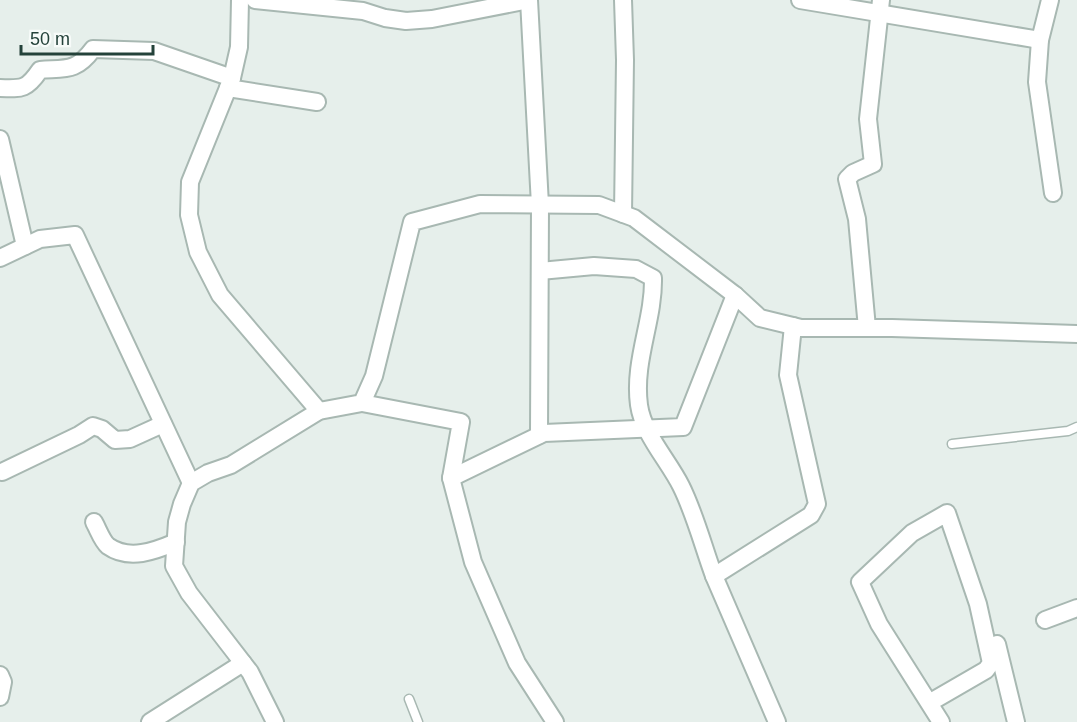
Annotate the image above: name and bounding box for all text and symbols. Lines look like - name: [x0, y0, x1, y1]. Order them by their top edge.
- scale bar: [21, 18, 153, 56]
- text: 50 m: [30, 29, 70, 49]

